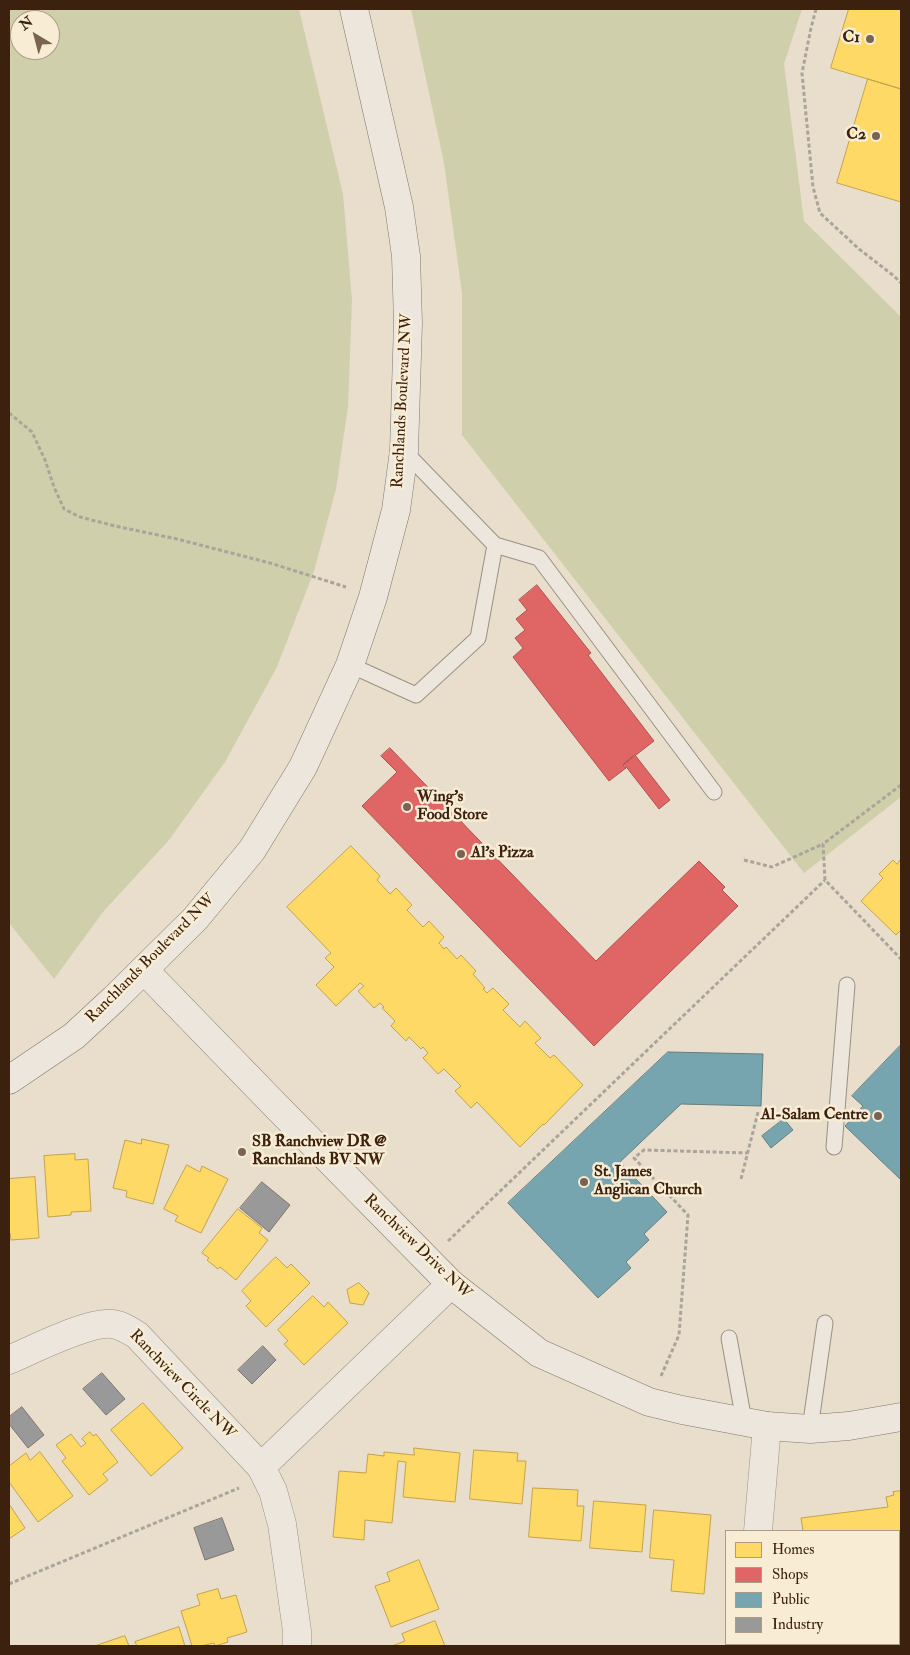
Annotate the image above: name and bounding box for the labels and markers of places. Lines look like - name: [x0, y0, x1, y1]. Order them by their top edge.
- place label: C1: [843, 29, 860, 49]
- marker: C1: [864, 33, 876, 45]
- place label: C2: [846, 126, 866, 146]
- marker: C2: [870, 130, 882, 142]
- place label: Wing's Food Store: [417, 788, 488, 826]
- marker: Wing's Food Store: [401, 801, 413, 813]
- place label: Al's Pizza: [471, 844, 534, 864]
- marker: Al's Pizza: [455, 848, 467, 860]
- place label: Al-Salam Centre: [761, 1106, 868, 1126]
- marker: Al-Salam Centre: [872, 1110, 884, 1122]
- place label: SB Ranchview DR @ Ranchlands BV NW: [252, 1133, 387, 1171]
- marker: SB Ranchview DR @ Ranchlands BV NW: [236, 1146, 248, 1158]
- place label: St. James Anglican Church: [594, 1163, 702, 1201]
- marker: St. James Anglican Church: [578, 1176, 590, 1188]

